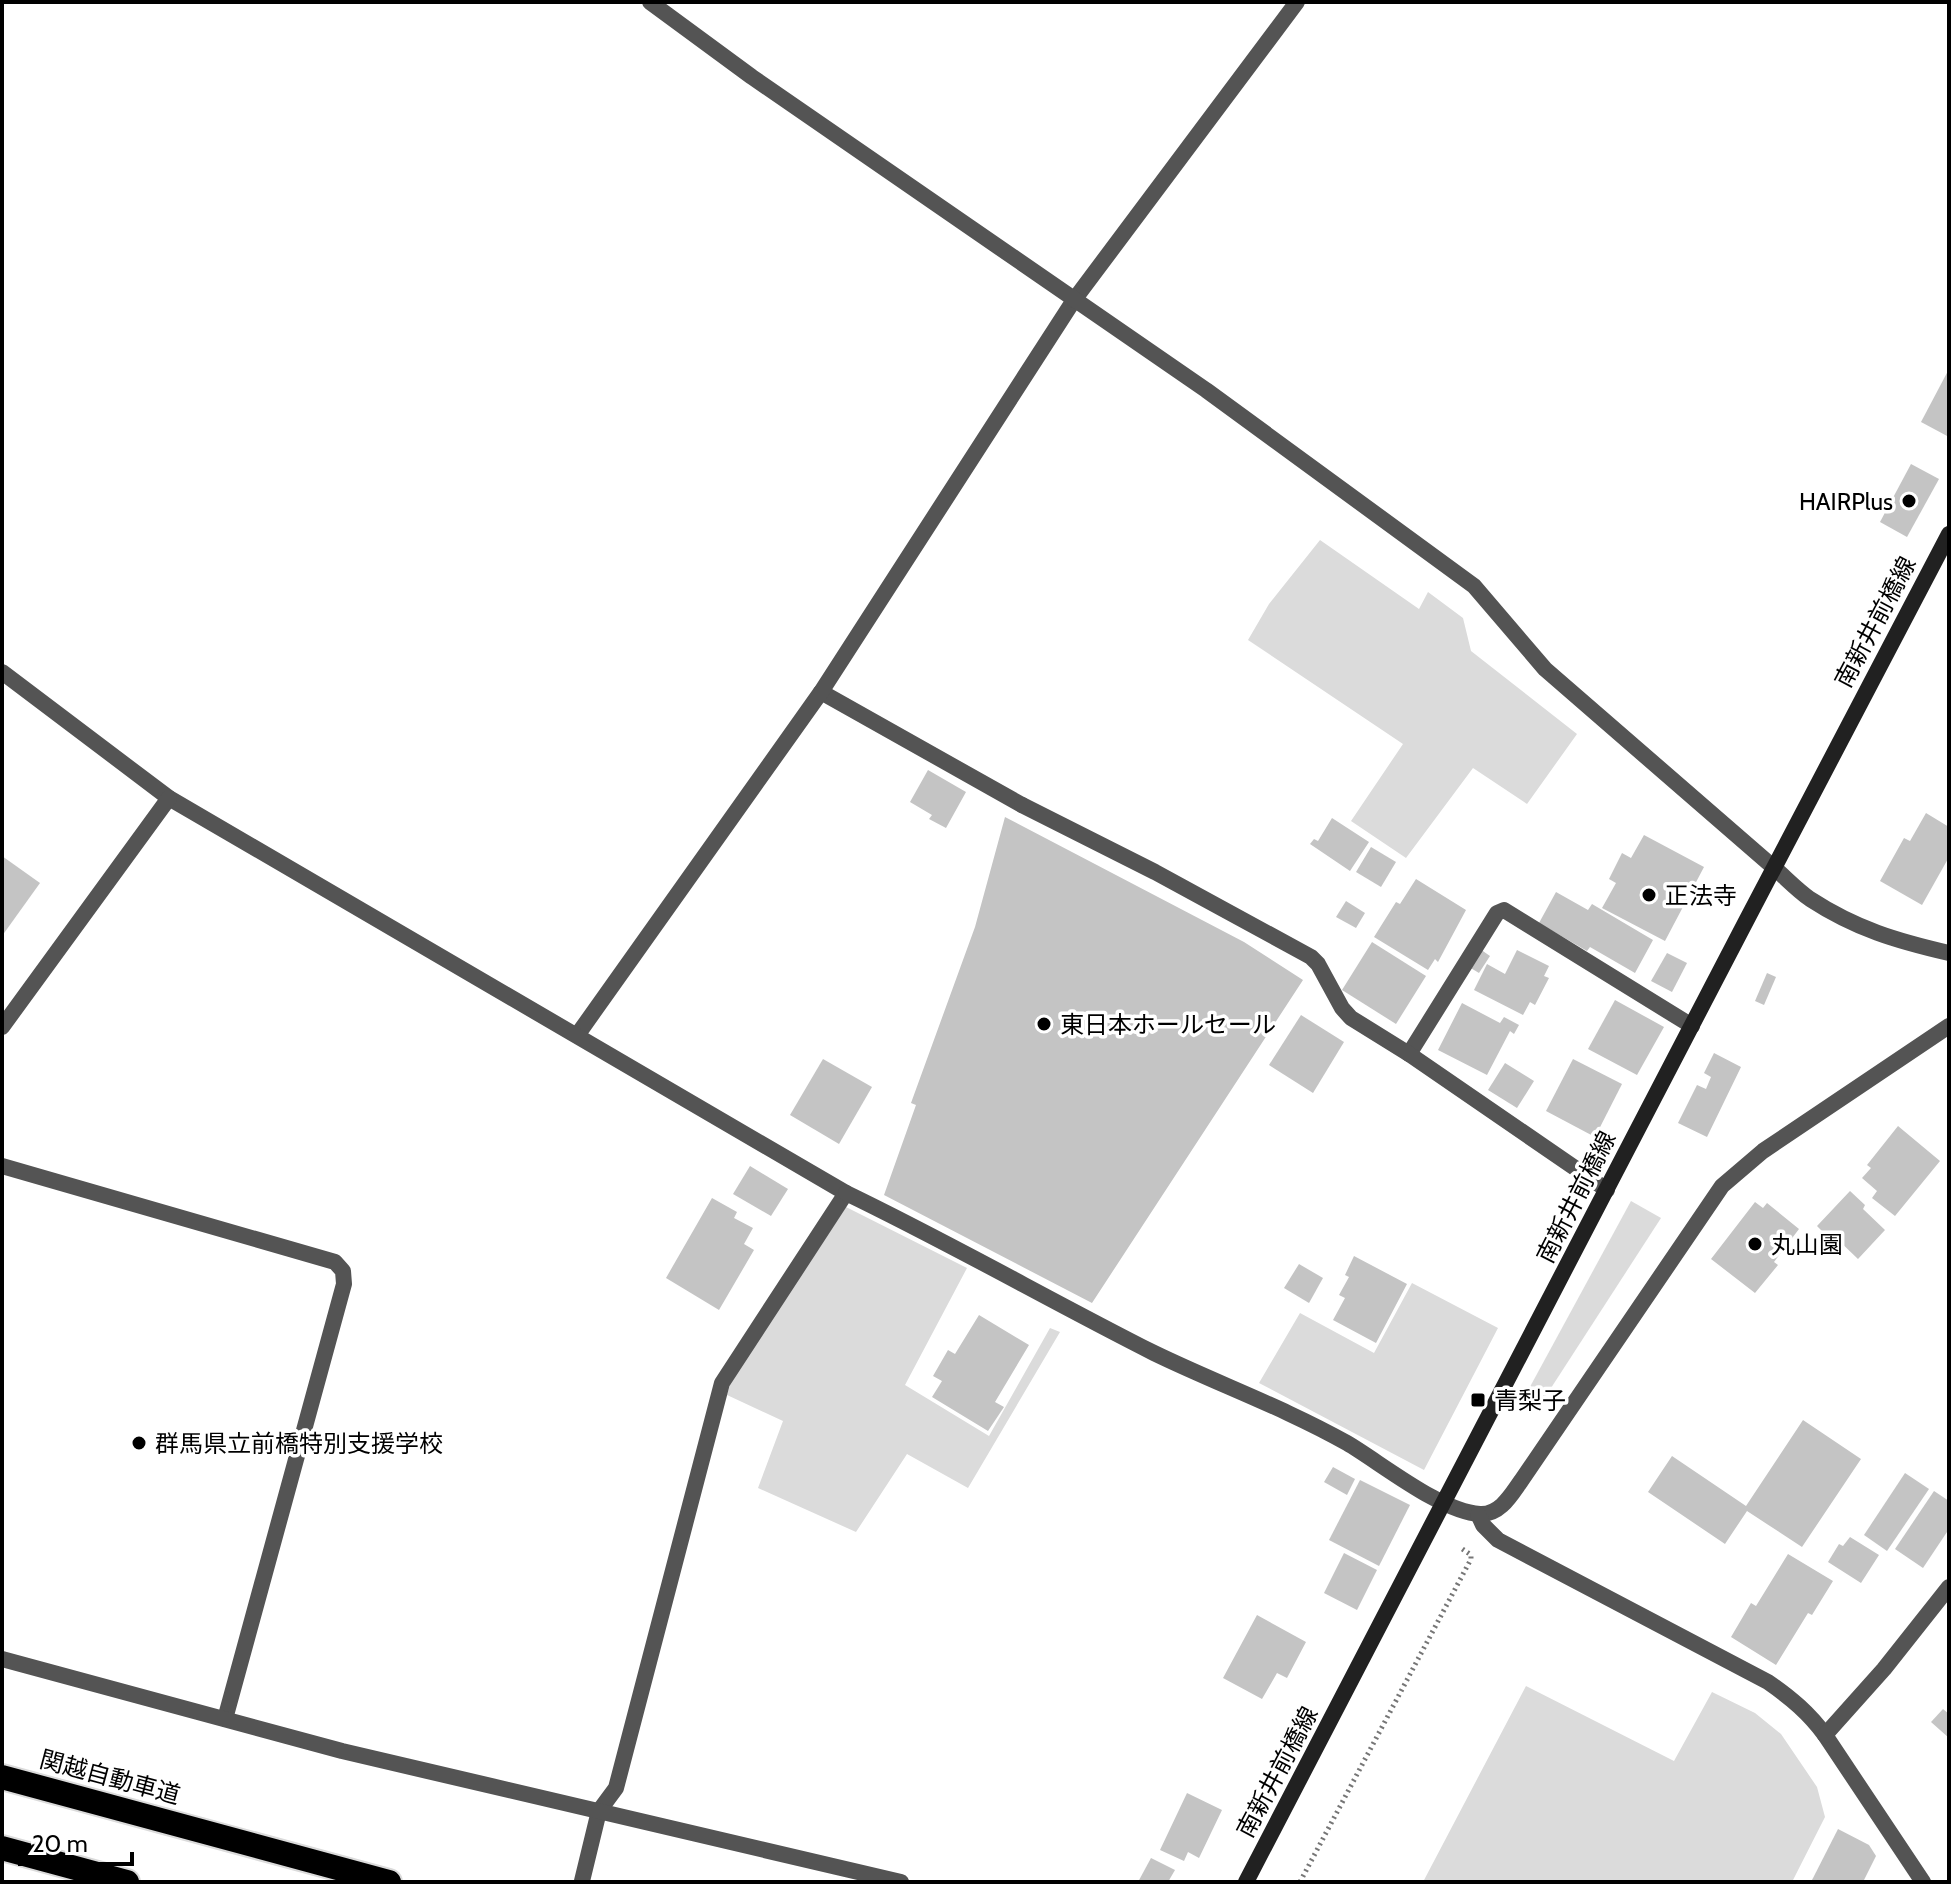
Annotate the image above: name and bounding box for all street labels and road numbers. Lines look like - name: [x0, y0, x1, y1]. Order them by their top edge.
- street label: 南新井前橋線: [1828, 552, 1922, 692]
- street label: 南新井前橋線: [1530, 1126, 1622, 1268]
- street label: 南新井前橋線: [1230, 1702, 1324, 1842]
- street label: 関越自動車道: [37, 1744, 183, 1810]

